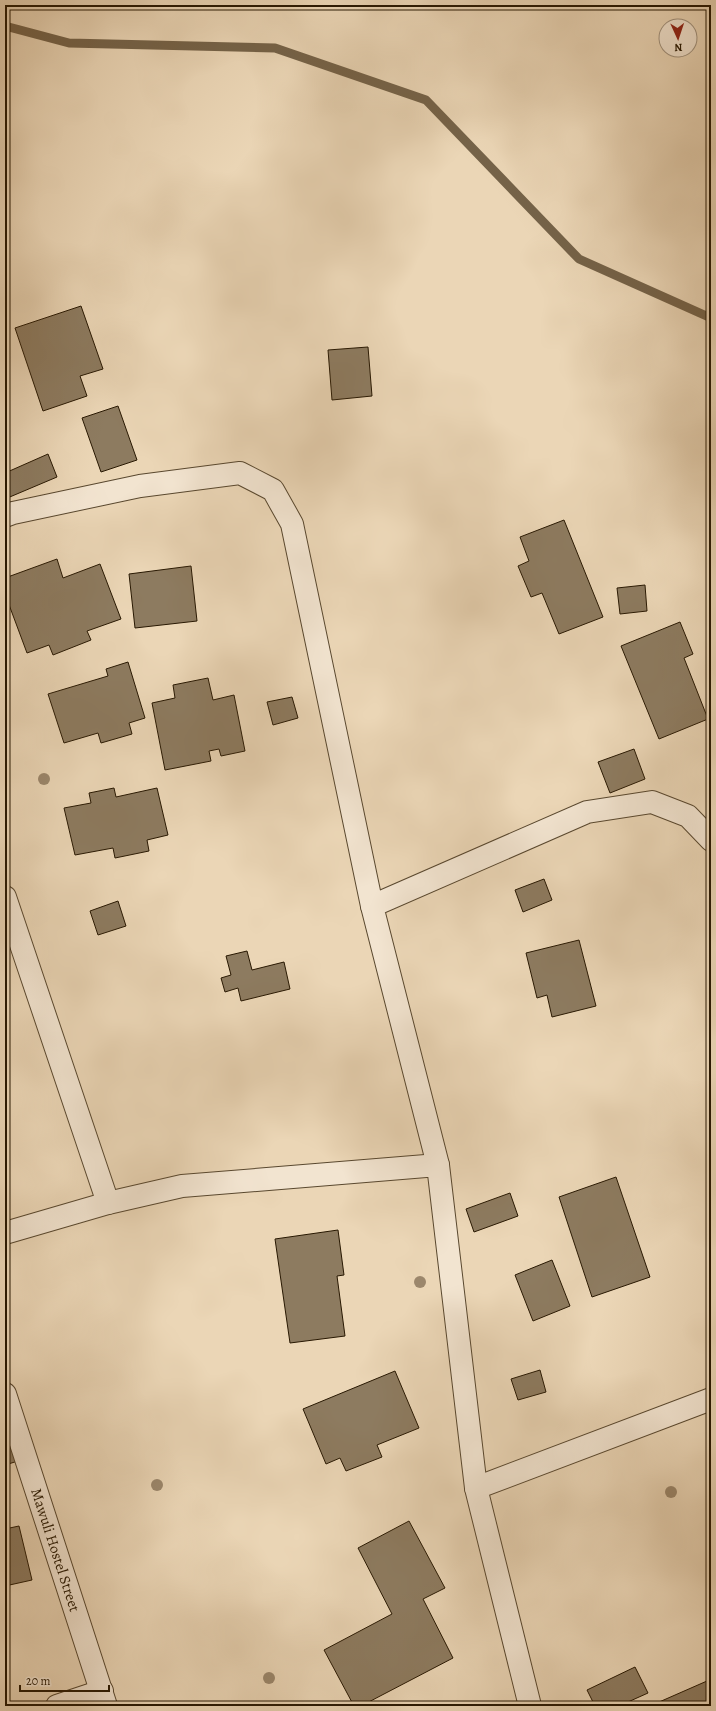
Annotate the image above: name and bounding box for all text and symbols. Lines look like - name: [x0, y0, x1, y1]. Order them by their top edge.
- north arrow: [658, 18, 698, 58]
- text: N: [674, 40, 683, 55]
- street label: Mawuli Hostel Street: [26, 1486, 85, 1614]
- scale bar: [20, 1667, 109, 1693]
- text: 20 m: [26, 1673, 50, 1689]

